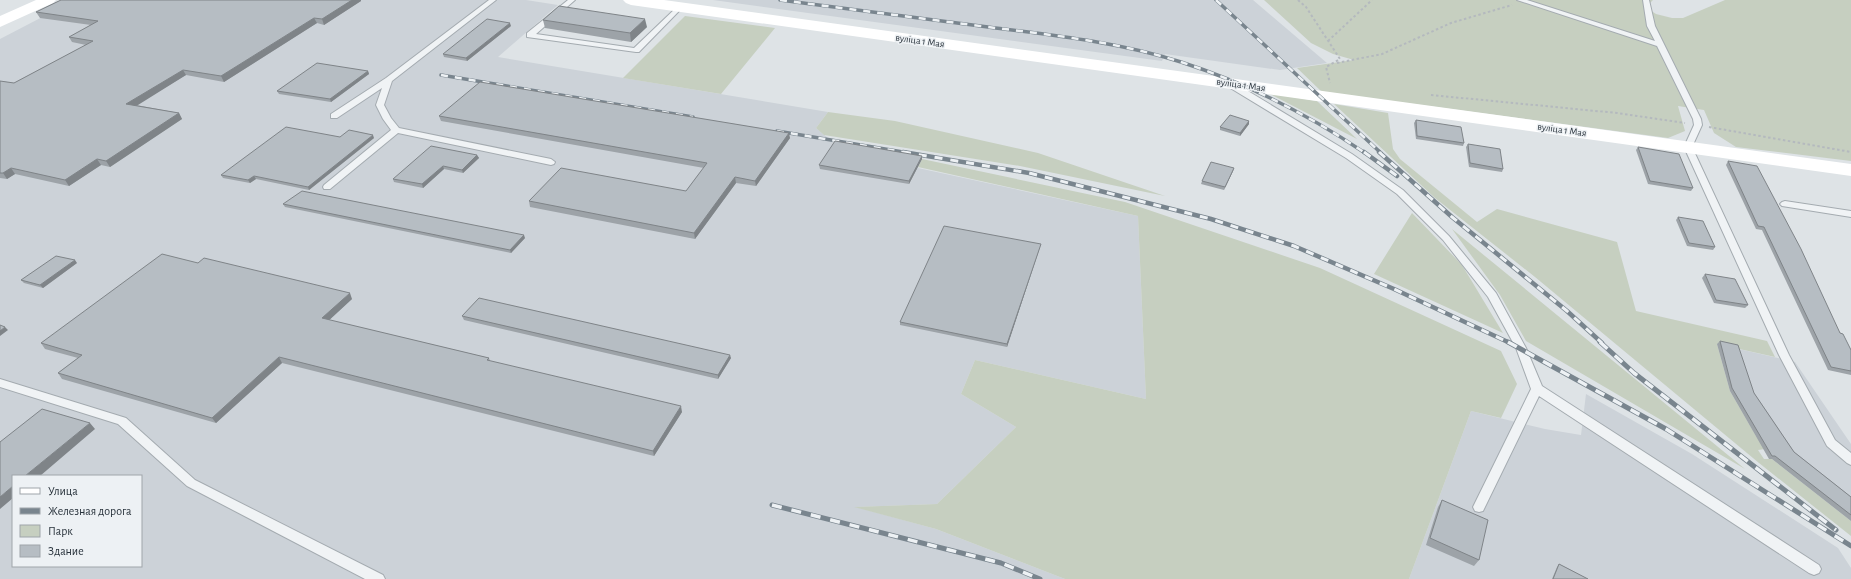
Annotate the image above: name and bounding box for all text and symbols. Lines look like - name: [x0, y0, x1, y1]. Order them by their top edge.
- street label: вуліца 1 Мая: [895, 33, 945, 49]
- street label: вуліца 1 Мая: [1216, 77, 1266, 93]
- street label: вуліца 1 Мая: [1537, 122, 1587, 138]
- legend: [12, 475, 142, 567]
- text: Улица: [48, 485, 78, 497]
- text: Железная дорога: [48, 505, 132, 517]
- text: Парк: [48, 525, 73, 537]
- text: Здание: [48, 545, 84, 557]

